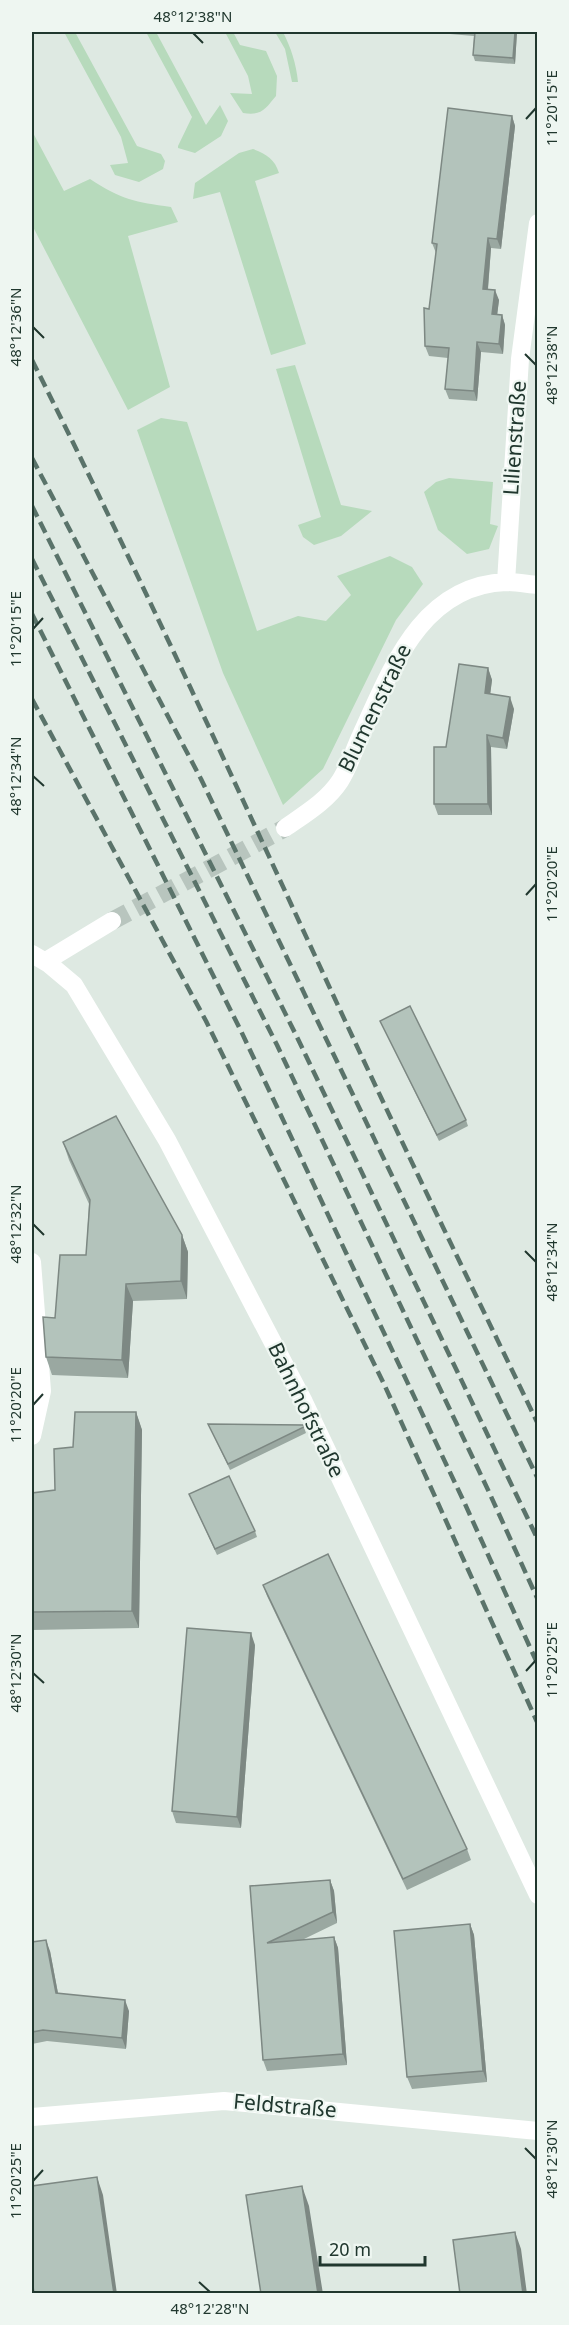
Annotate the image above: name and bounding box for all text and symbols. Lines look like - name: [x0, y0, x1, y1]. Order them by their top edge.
- text: 48°12'38"N: [154, 6, 232, 26]
- text: 11°20'15"E: [541, 70, 561, 146]
- text: 48°12'36"N: [5, 288, 25, 366]
- text: 48°12'38"N: [541, 326, 561, 404]
- street label: Lilienstraße: [496, 380, 532, 496]
- text: 11°20'15"E: [5, 591, 25, 667]
- street label: Blumenstraße: [331, 639, 417, 776]
- text: 48°12'34"N: [5, 737, 25, 815]
- text: 11°20'20"E: [541, 846, 561, 922]
- text: 48°12'32"N: [5, 1185, 25, 1263]
- text: 48°12'34"N: [541, 1223, 561, 1301]
- street label: Bahnhofstraße: [262, 1337, 352, 1482]
- text: 11°20'20"E: [5, 1367, 25, 1443]
- text: 11°20'25"E: [541, 1622, 561, 1698]
- text: 48°12'30"N: [5, 1634, 25, 1712]
- street label: Feldstraße: [232, 2087, 338, 2123]
- text: 48°12'30"N: [541, 2120, 561, 2198]
- text: 11°20'25"E: [5, 2143, 25, 2219]
- scale bar: [320, 2229, 425, 2267]
- text: 20 m: [329, 2237, 371, 2261]
- text: 48°12'28"N: [171, 2298, 249, 2318]

